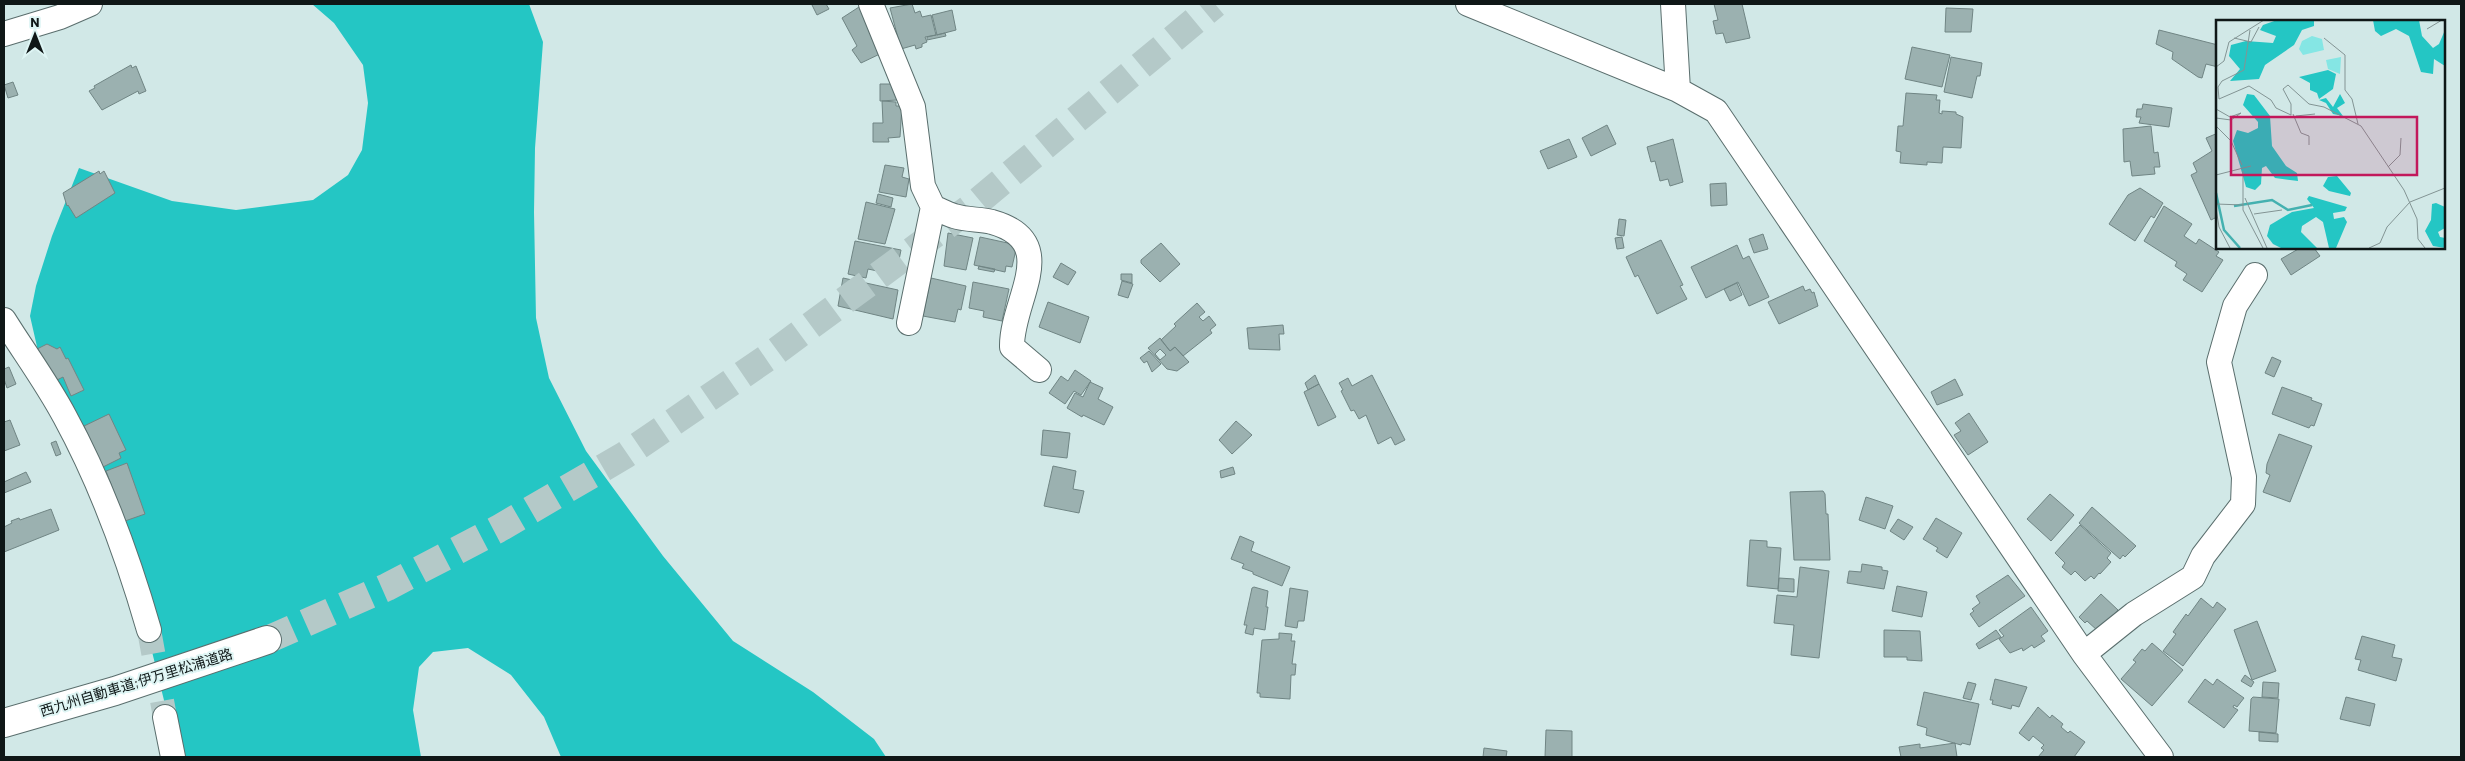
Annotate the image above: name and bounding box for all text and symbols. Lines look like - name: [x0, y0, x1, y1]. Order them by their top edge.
- north arrow: [10, 10, 60, 60]
- text: N: [30, 13, 40, 30]
- inset map: [2216, 20, 2445, 249]
- street label: 西九州自動車道;伊万里松浦道路: [38, 645, 234, 719]

